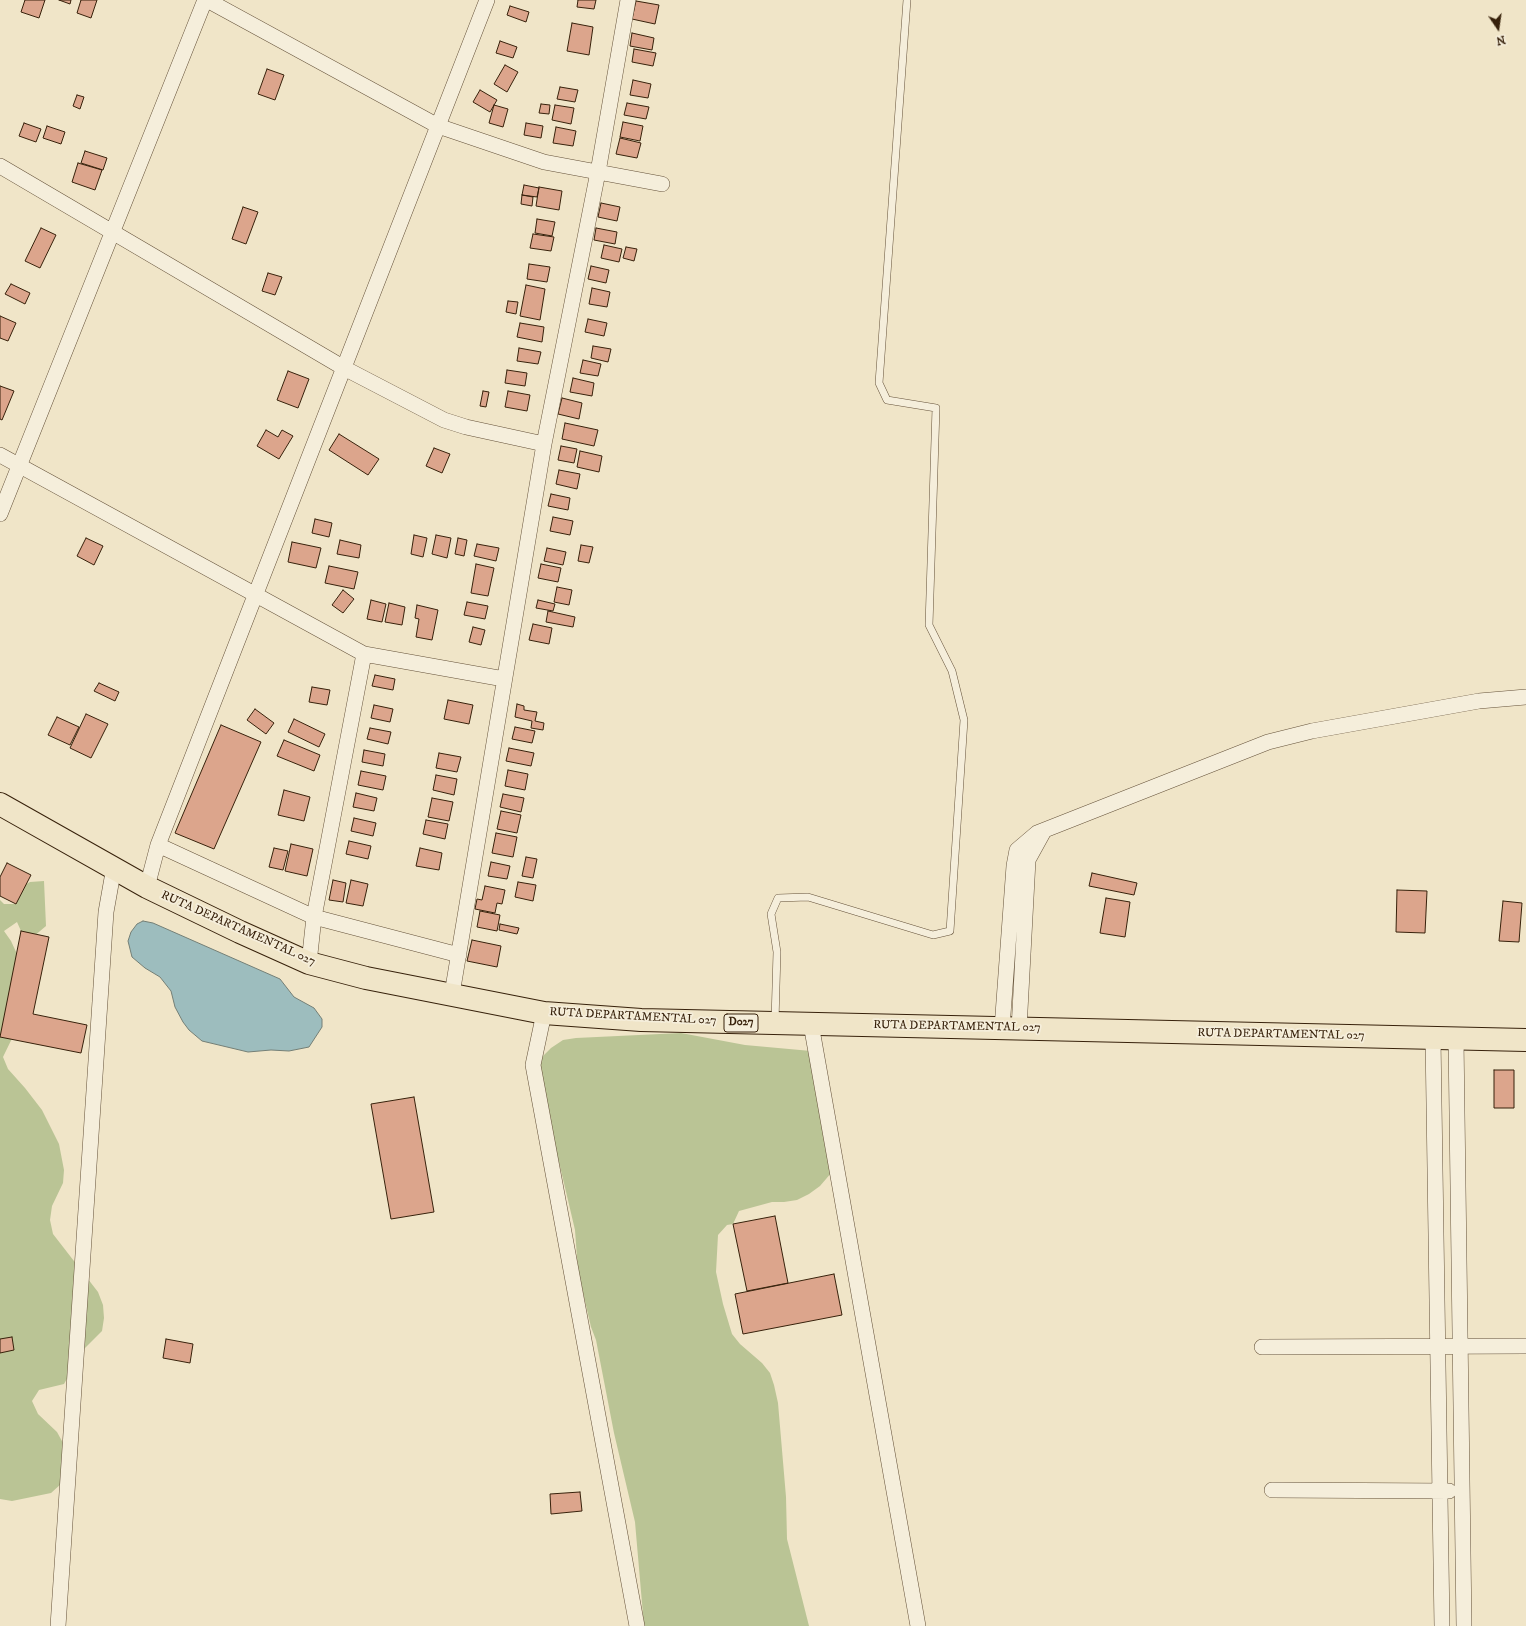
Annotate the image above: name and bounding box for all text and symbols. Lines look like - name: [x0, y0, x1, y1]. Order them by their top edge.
- north arrow: [1478, 8, 1518, 48]
- text: N: [1495, 32, 1507, 48]
- street label: RUTA DEPARTAMENTAL 027: [159, 888, 317, 970]
- street label: RUTA DEPARTAMENTAL 027: [549, 1005, 717, 1029]
- road number: D027: [724, 1014, 758, 1032]
- street label: RUTA DEPARTAMENTAL 027: [873, 1018, 1041, 1036]
- street label: RUTA DEPARTAMENTAL 027: [1197, 1026, 1365, 1044]

